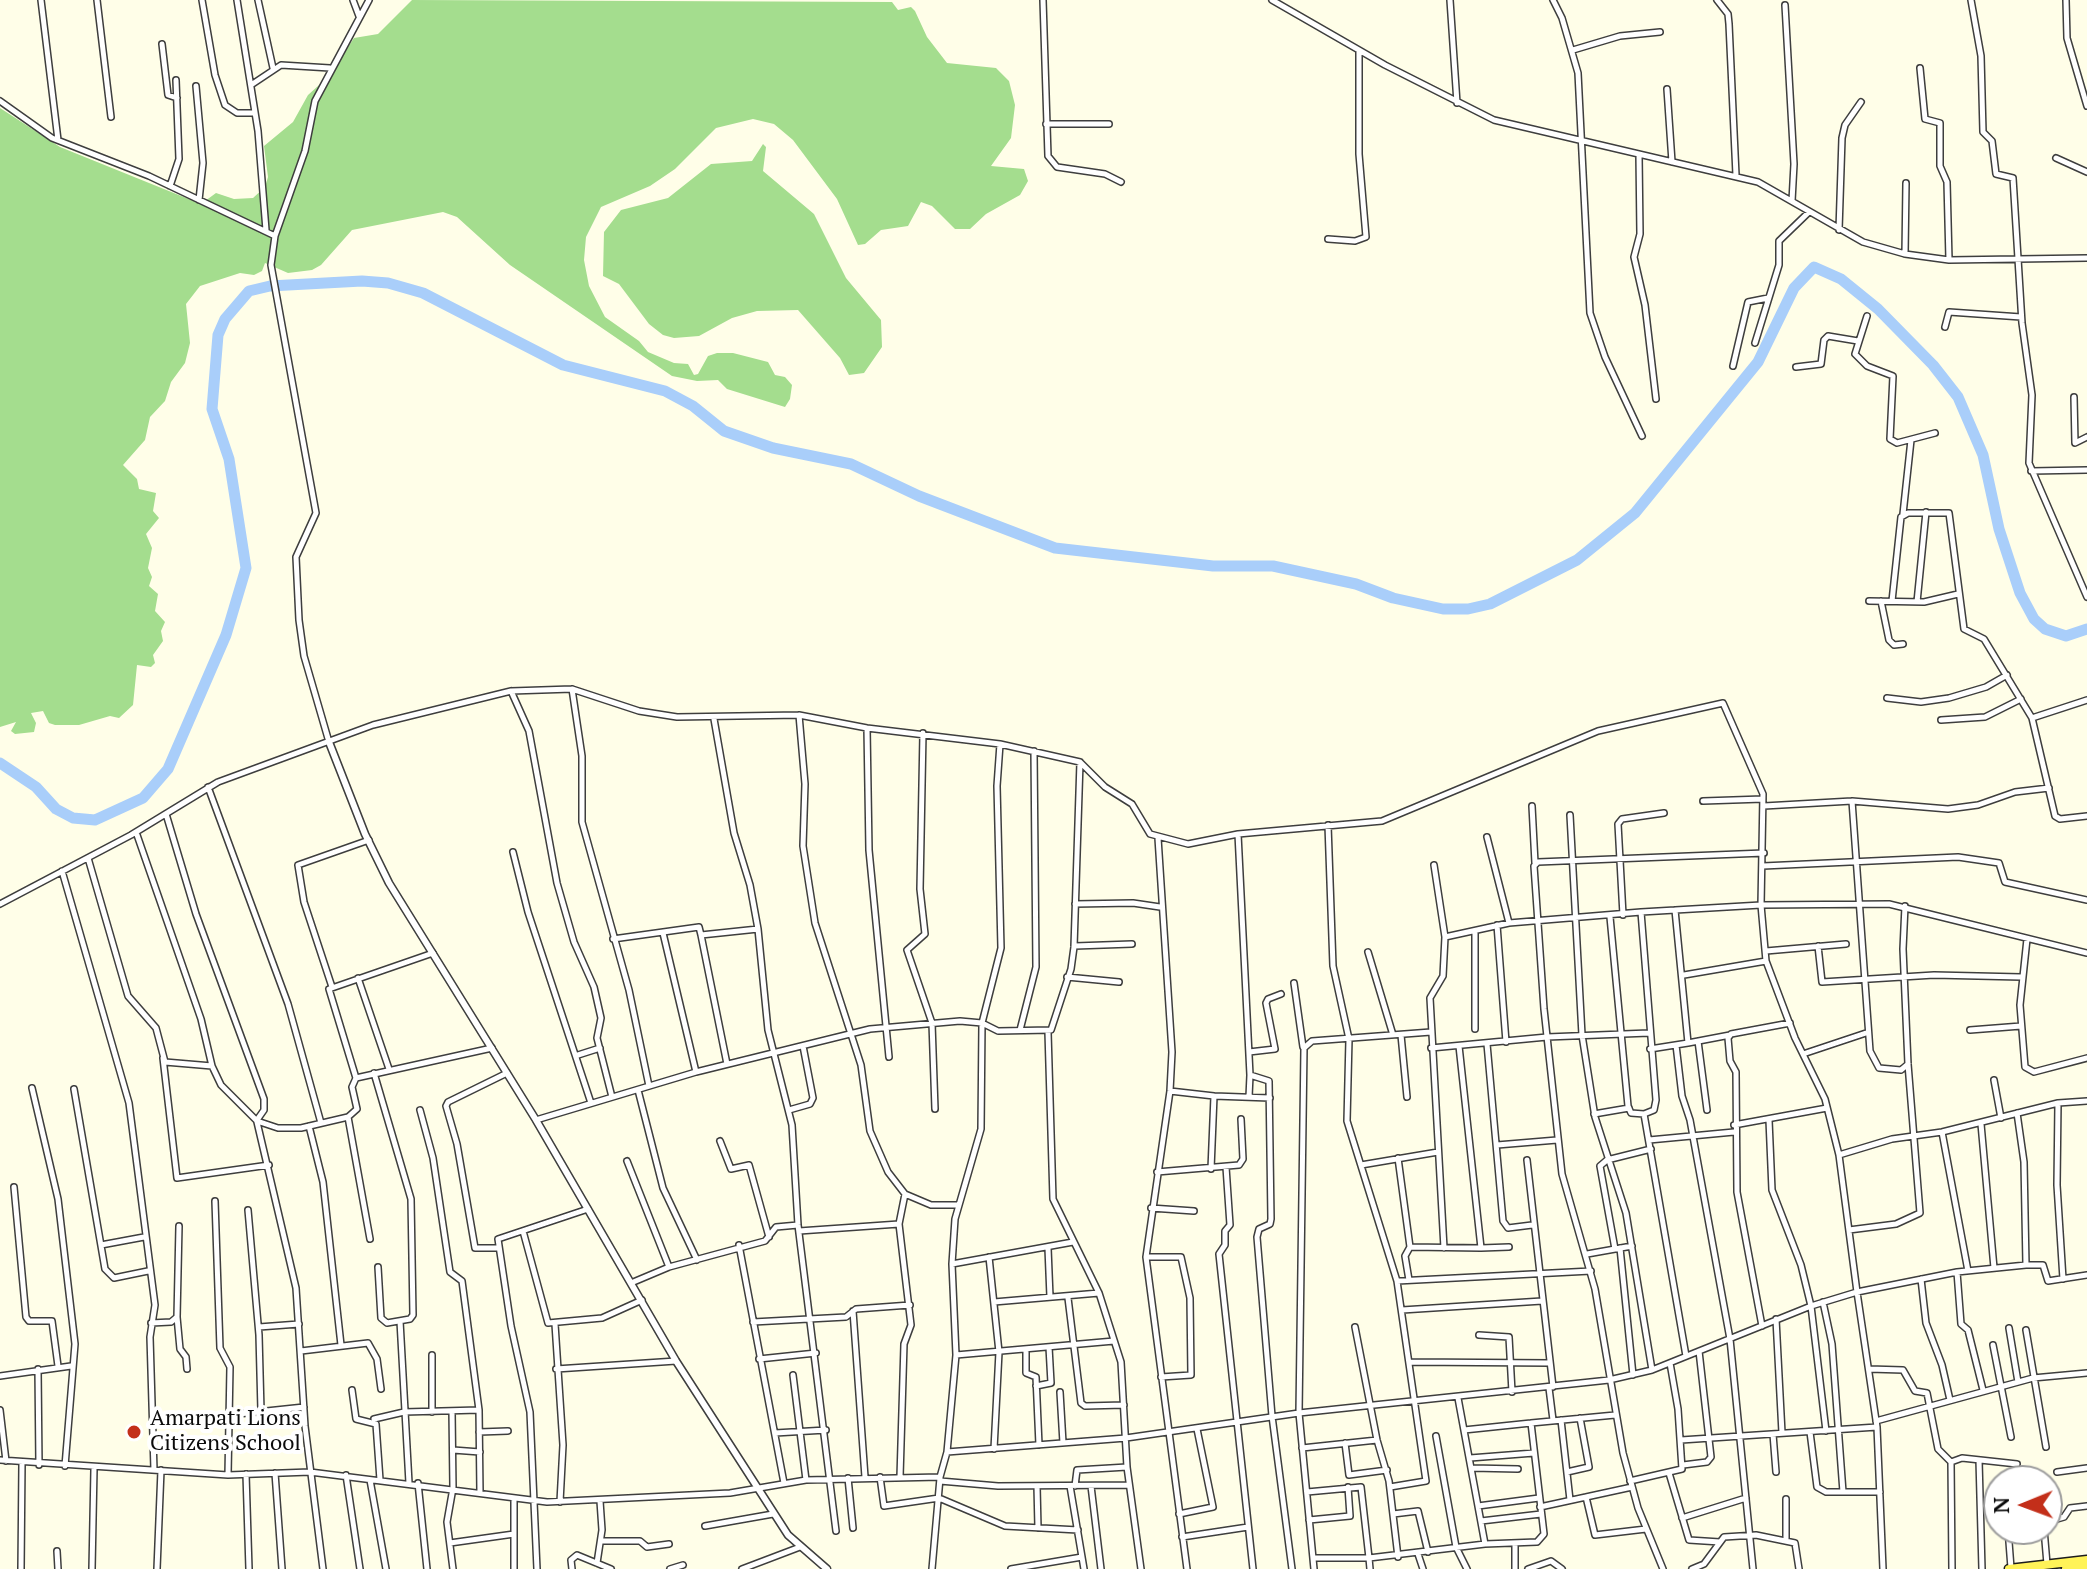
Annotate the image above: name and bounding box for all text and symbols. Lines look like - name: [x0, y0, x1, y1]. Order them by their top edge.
- place label: Amarpati Lions Citizens School: [150, 1406, 301, 1458]
- marker: Amarpati Lions Citizens School: [125, 1423, 143, 1441]
- north arrow: [1983, 1465, 2063, 1545]
- text: N: [1986, 1497, 2015, 1514]

